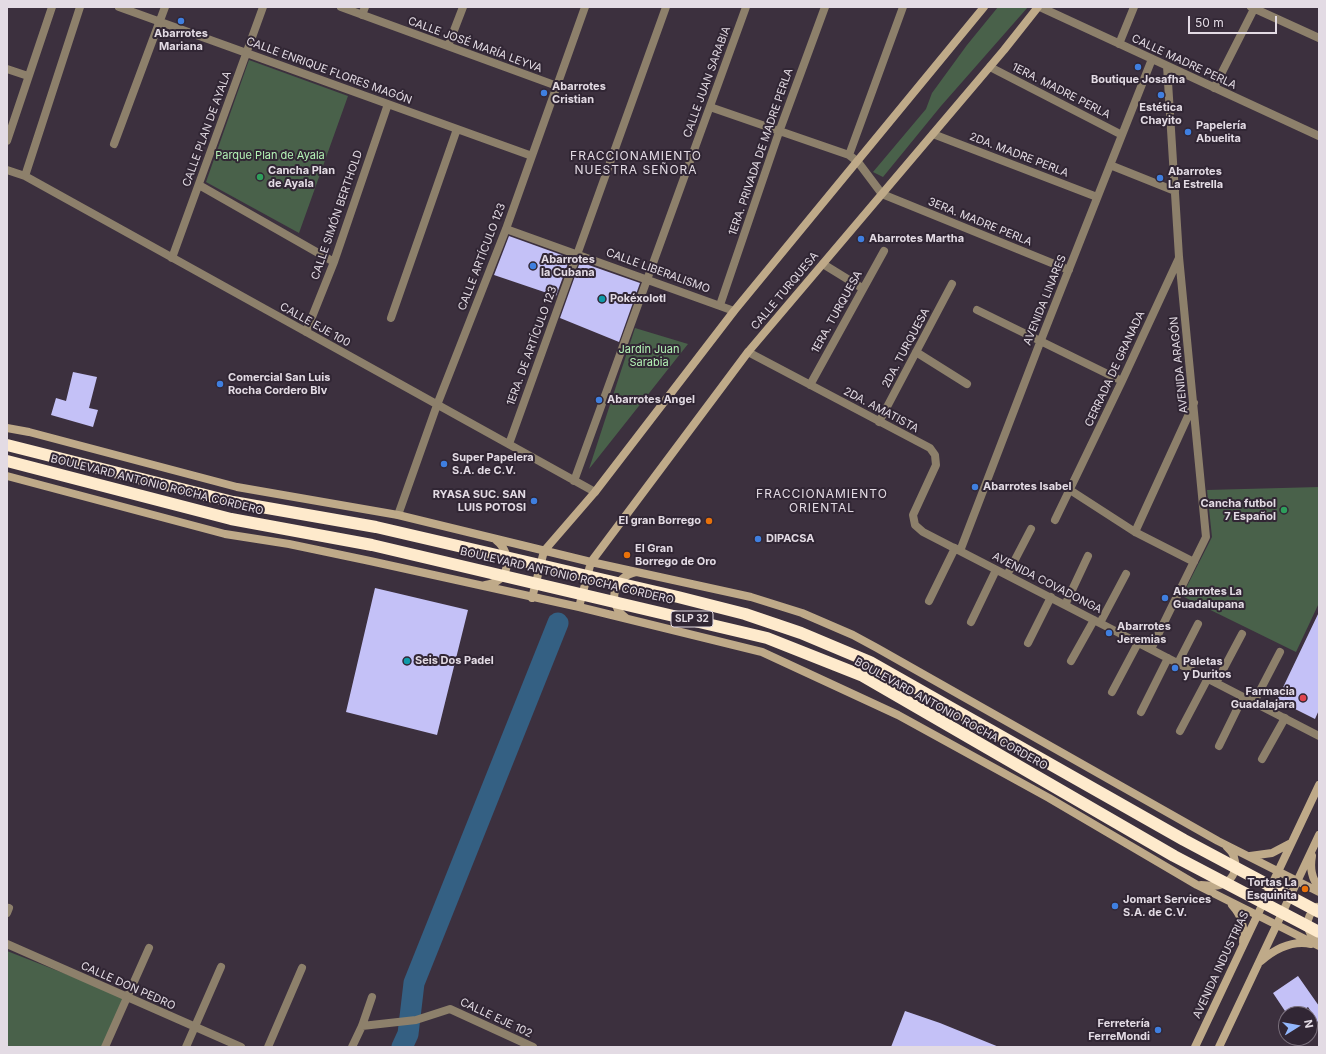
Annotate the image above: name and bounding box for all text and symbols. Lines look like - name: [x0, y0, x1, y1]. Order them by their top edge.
- scale bar: [1190, 8, 1279, 34]
- street label: CALLE JOSÉ MARÍA LEYVA: [406, 15, 544, 75]
- text: 50 m: [1195, 15, 1224, 30]
- marker: Abarrotes Mariana: [176, 16, 186, 26]
- street label: CALLE JUAN SARABIA: [681, 24, 733, 140]
- place label: Abarrotes Mariana: [154, 27, 208, 53]
- street label: CALLE MADRE PERLA: [1129, 32, 1239, 92]
- street label: CALLE ENRIQUE FLORES MAGÓN: [244, 35, 414, 107]
- street label: 1ERA. MADRE PERLA: [1010, 60, 1112, 122]
- marker: Boutique Josafha: [1133, 62, 1143, 72]
- street label: 1ERA. PRIVADA DE MADRE PERLA: [726, 67, 796, 237]
- street label: CALLE PLAN DE AYALA: [180, 69, 234, 189]
- place label: Boutique Josafha: [1091, 73, 1185, 87]
- place label: Abarrotes Cristian: [552, 80, 606, 106]
- marker: Abarrotes Cristian: [539, 88, 549, 98]
- marker: Estética Chayito: [1156, 90, 1166, 100]
- place label: Estética Chayito: [1139, 101, 1183, 127]
- place label: Papelería Abuelita: [1196, 119, 1246, 145]
- marker: Papelería Abuelita: [1183, 127, 1193, 137]
- street label: 2DA. MADRE PERLA: [968, 130, 1070, 180]
- park label: Parque Plan de Ayala: [215, 149, 325, 163]
- street label: CALLE SIMÓN BERTHOLD: [309, 149, 365, 281]
- district label: FRACCIONAMIENTO NUESTRA SEÑORA: [570, 149, 702, 177]
- place label: Cancha Plan de Ayala: [268, 164, 335, 190]
- place label: Abarrotes La Estrella: [1168, 165, 1223, 191]
- marker: Cancha Plan de Ayala: [255, 172, 265, 182]
- marker: Abarrotes La Estrella: [1155, 173, 1165, 183]
- street label: 3ERA. MADRE PERLA: [926, 195, 1034, 249]
- street label: CALLE ARTÍCULO 123: [455, 201, 509, 313]
- place label: Abarrotes Martha: [869, 232, 964, 246]
- marker: Abarrotes Martha: [856, 234, 866, 244]
- street label: CALLE LIBERALISMO: [604, 246, 712, 296]
- street label: CALLE TURQUESA: [749, 249, 821, 333]
- place label: Abarrotes la Cubana: [541, 253, 595, 279]
- street label: AVENIDA LINARES: [1021, 253, 1069, 347]
- marker: Abarrotes la Cubana: [528, 261, 538, 271]
- street label: 1ERA. TURQUESA: [809, 268, 865, 356]
- street label: 1ERA. DE ARTÍCULO 123: [504, 285, 560, 407]
- place label: Pokéxolotl: [610, 292, 666, 306]
- marker: Pokéxolotl: [597, 294, 607, 304]
- street label: CALLE EJE 100: [277, 300, 353, 350]
- street label: 2DA. TURQUESA: [879, 306, 933, 390]
- street label: CERRADA DE GRANADA: [1082, 309, 1148, 429]
- street label: AVENIDA ARAGÓN: [1167, 316, 1191, 414]
- park label: Jardin Juan Sarabia: [619, 343, 679, 369]
- place label: Comercial San Luis Rocha Cordero Blv: [228, 371, 330, 397]
- marker: Comercial San Luis Rocha Cordero Blv: [215, 379, 225, 389]
- street label: 2DA. AMATISTA: [841, 385, 921, 435]
- place label: Abarrotes Angel: [607, 393, 695, 407]
- marker: Abarrotes Angel: [594, 395, 604, 405]
- place label: Super Papelera S.A. de C.V.: [452, 451, 534, 477]
- street label: BOULEVARD ANTONIO ROCHA CORDERO: [49, 452, 265, 518]
- marker: Super Papelera S.A. de C.V.: [439, 459, 449, 469]
- place label: Abarrotes Isabel: [983, 480, 1071, 494]
- marker: Abarrotes Isabel: [970, 482, 980, 492]
- district label: FRACCIONAMIENTO ORIENTAL: [756, 487, 888, 515]
- place label: RYASA SUC. SAN LUIS POTOSI: [433, 488, 526, 514]
- marker: RYASA SUC. SAN LUIS POTOSI: [529, 496, 539, 506]
- place label: Cancha futbol 7 Español: [1200, 497, 1276, 523]
- marker: Cancha futbol 7 Español: [1279, 505, 1289, 515]
- place label: El gran Borrego: [619, 514, 701, 528]
- marker: El gran Borrego: [704, 516, 714, 526]
- place label: DIPACSA: [766, 532, 814, 546]
- marker: DIPACSA: [753, 534, 763, 544]
- place label: El Gran Borrego de Oro: [635, 542, 716, 568]
- street label: BOULEVARD ANTONIO ROCHA CORDERO: [459, 545, 675, 607]
- marker: El Gran Borrego de Oro: [622, 550, 632, 560]
- street label: AVENIDA COVADONGA: [990, 550, 1104, 616]
- place label: Abarrotes La Guadalupana: [1173, 585, 1244, 611]
- marker: Abarrotes La Guadalupana: [1160, 593, 1170, 603]
- road number: SLP 32: [671, 611, 713, 627]
- place label: Abarrotes Jeremias: [1117, 620, 1171, 646]
- marker: Abarrotes Jeremias: [1104, 628, 1114, 638]
- place label: Seis Dos Padel: [415, 654, 494, 668]
- street label: BOULEVARD ANTONIO ROCHA CORDERO: [852, 655, 1050, 773]
- place label: Paletas y Duritos: [1183, 655, 1231, 681]
- marker: Seis Dos Padel: [402, 656, 412, 666]
- marker: Paletas y Duritos: [1170, 663, 1180, 673]
- place label: Farmacia Guadalajara: [1231, 685, 1295, 711]
- marker: Farmacia Guadalajara: [1298, 693, 1308, 703]
- place label: Tortas La Esquinita: [1247, 876, 1297, 902]
- marker: Tortas La Esquinita: [1300, 884, 1310, 894]
- place label: Jomart Services S.A. de C.V.: [1123, 893, 1211, 919]
- marker: Jomart Services S.A. de C.V.: [1110, 901, 1120, 911]
- street label: AVENIDA INDUSTRIAS: [1190, 909, 1252, 1021]
- street label: CALLE DON PEDRO: [79, 959, 177, 1013]
- street label: CALLE EJE 102: [458, 995, 534, 1041]
- north arrow: [1278, 1006, 1318, 1046]
- place label: Ferretería FerreMondi: [1088, 1017, 1150, 1043]
- text: N: [1301, 1018, 1316, 1029]
- marker: Ferretería FerreMondi: [1153, 1025, 1163, 1035]

